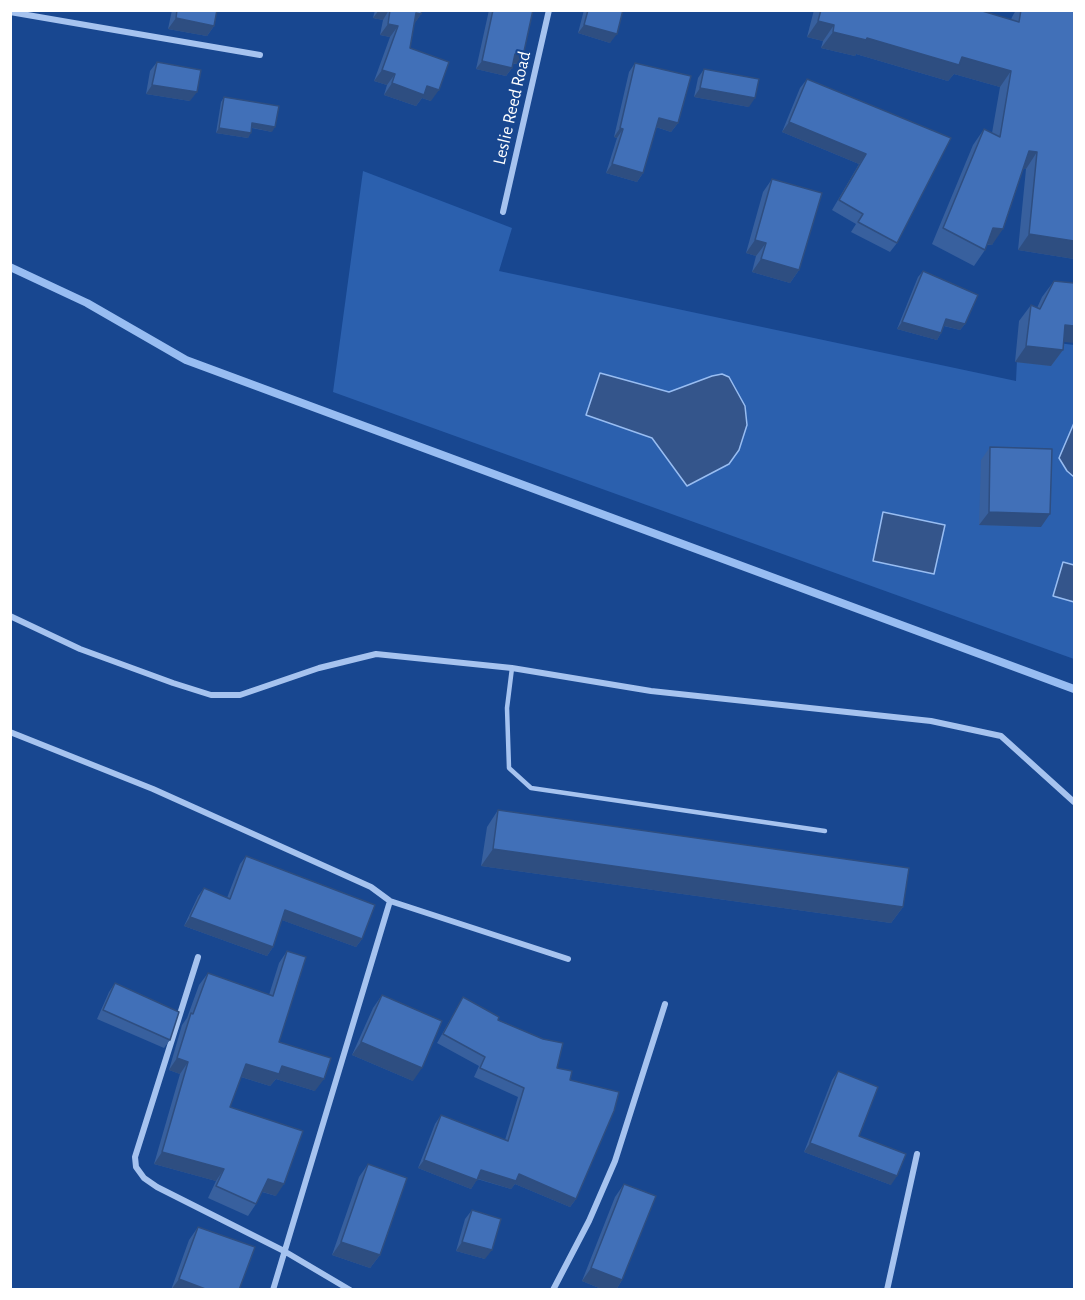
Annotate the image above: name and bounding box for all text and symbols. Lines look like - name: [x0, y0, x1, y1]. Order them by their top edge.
- street label: Leslie Reed Road: [488, 49, 536, 167]

